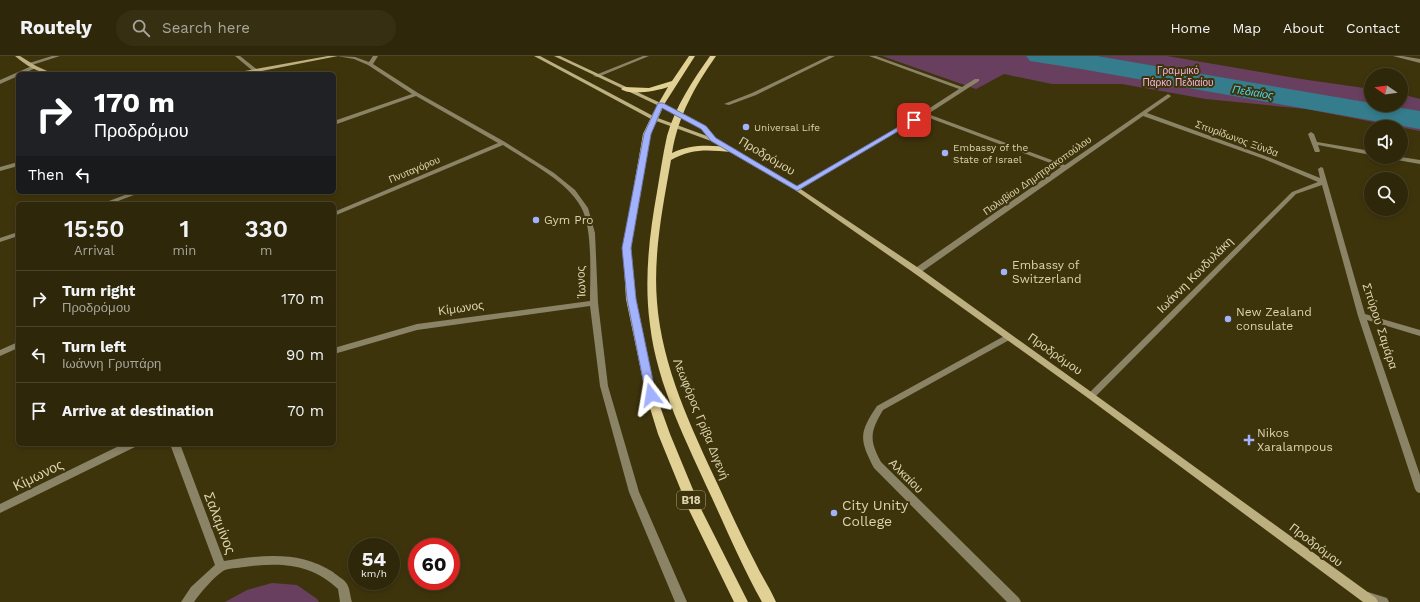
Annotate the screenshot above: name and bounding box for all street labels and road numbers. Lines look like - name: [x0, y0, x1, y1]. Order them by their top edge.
- street label: Σπυρίδωνος Ξύνδα: [1194, 118, 1280, 159]
- street label: Προδρόμου: [736, 134, 798, 178]
- street label: Πολυβίου Δημητρακοπούλου: [981, 134, 1093, 217]
- street label: Πνυταγόρου: [387, 154, 441, 185]
- street label: Ιωάννη Κονδυλάκη: [1154, 234, 1236, 316]
- street label: Ίωνος: [573, 265, 589, 299]
- street label: Σπύρου Σαμάρα: [1360, 281, 1401, 371]
- street label: Κίμωνος: [437, 298, 485, 318]
- street label: Προδρόμου: [1025, 330, 1085, 378]
- street label: Λεωφόρος Γρίβα Διγενή: [670, 356, 732, 482]
- street label: Κίμωνος: [10, 456, 66, 494]
- street label: Αλκαίου: [886, 456, 926, 496]
- street label: Σαλαμίνος: [201, 490, 239, 556]
- road number: B18: [677, 491, 705, 509]
- street label: Προδρόμου: [1287, 520, 1345, 570]

